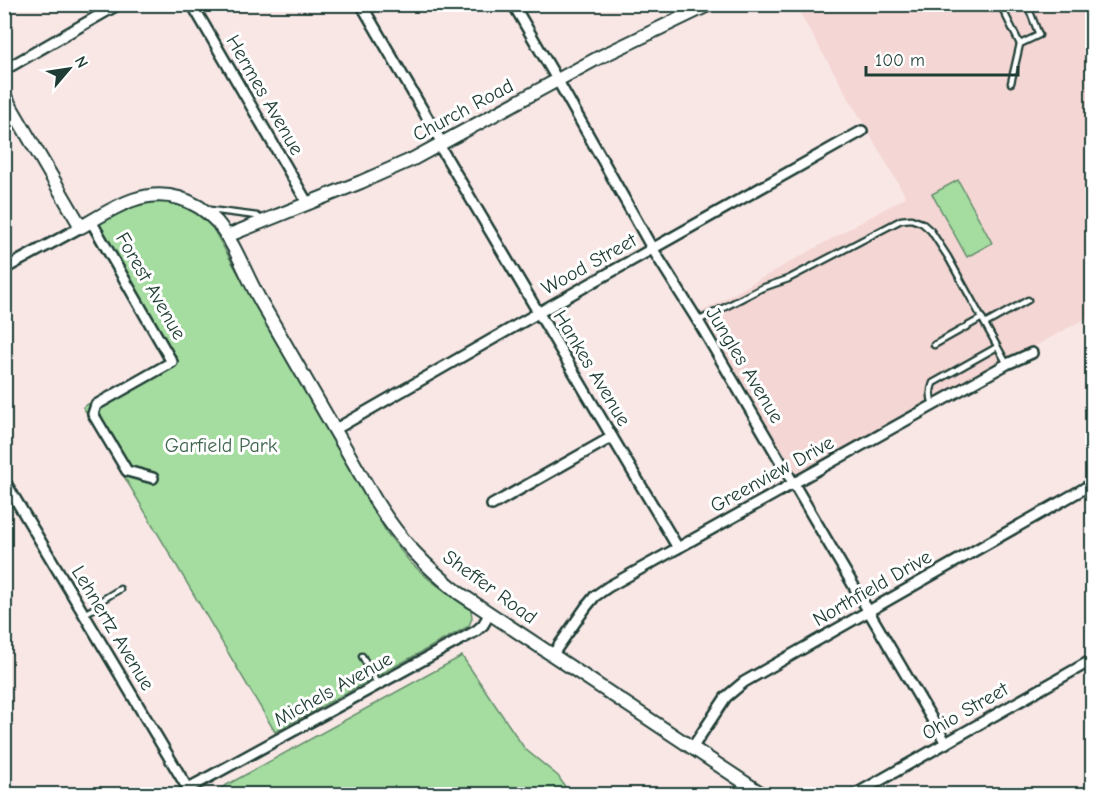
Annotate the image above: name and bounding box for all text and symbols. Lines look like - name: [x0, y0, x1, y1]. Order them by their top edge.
- street label: Hermes Avenue: [221, 31, 309, 159]
- north arrow: [39, 39, 99, 99]
- scale bar: [866, 39, 1018, 77]
- text: 100 m: [875, 50, 925, 71]
- text: N: [71, 53, 92, 71]
- street label: Church Road: [409, 74, 517, 146]
- street label: Forest Avenue: [111, 228, 191, 344]
- street label: Wood Street: [537, 228, 642, 300]
- street label: Jungles Avenue: [701, 303, 789, 427]
- street label: Hankes Avenue: [548, 306, 636, 430]
- street label: Greenview Drive: [706, 431, 838, 517]
- park label: Garfield Park: [165, 434, 278, 457]
- street label: Sheffer Road: [439, 545, 541, 629]
- street label: Northfield Drive: [809, 545, 935, 631]
- street label: Lehnertz Avenue: [67, 561, 159, 695]
- street label: Michels Avenue: [270, 647, 396, 731]
- street label: Ohio Street: [918, 677, 1013, 745]

